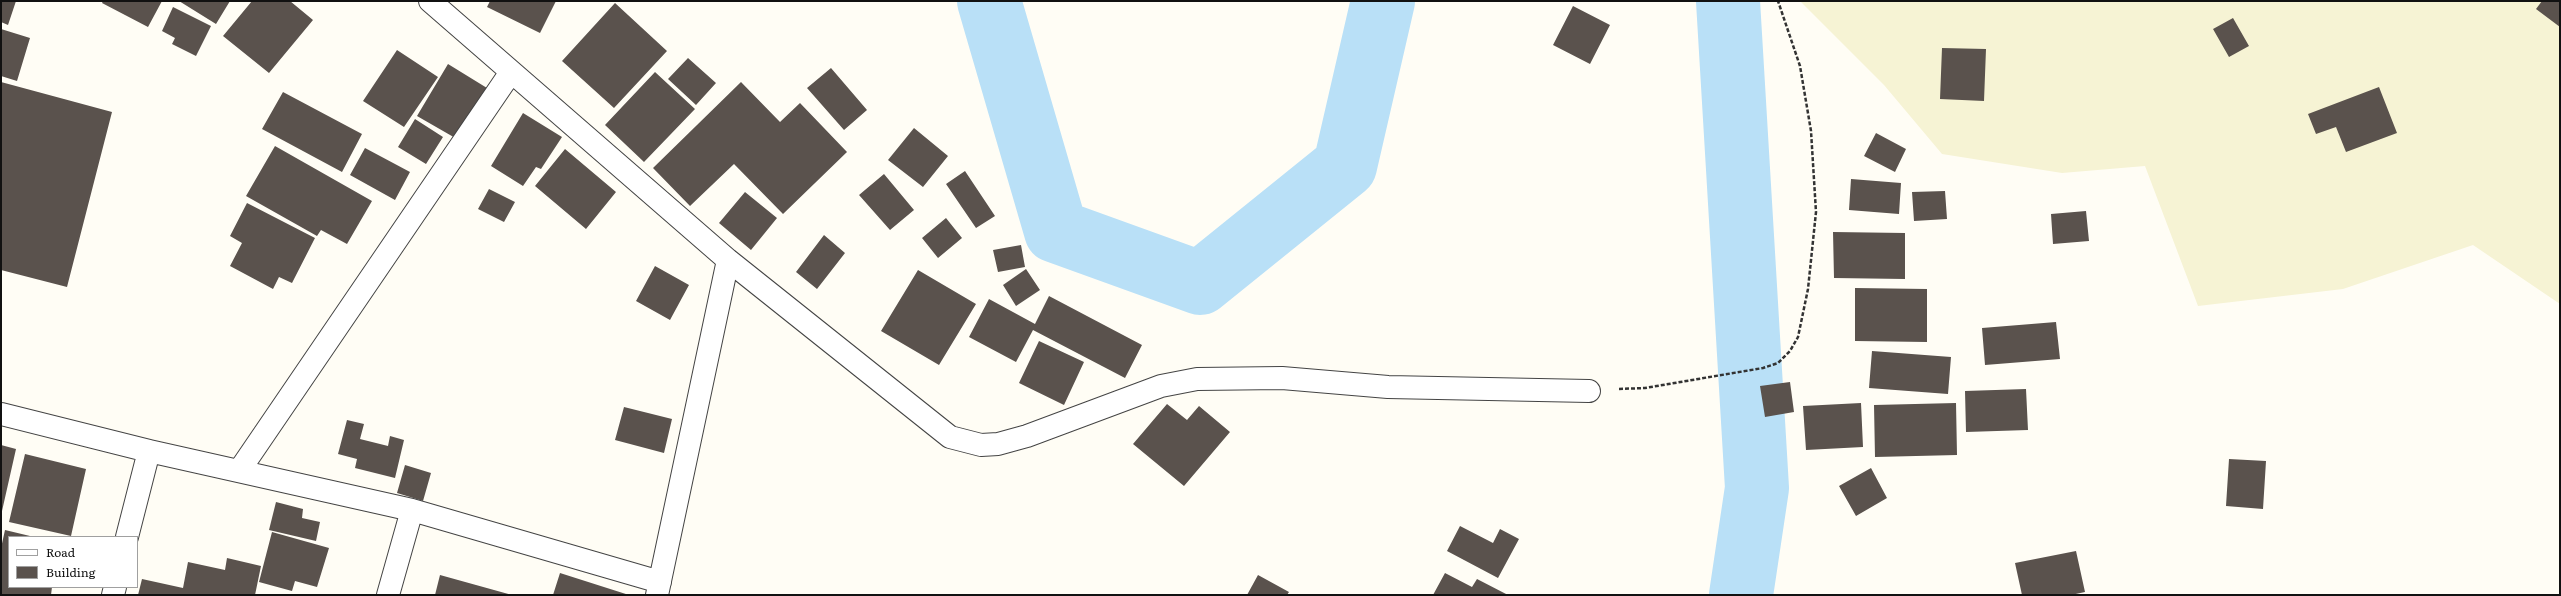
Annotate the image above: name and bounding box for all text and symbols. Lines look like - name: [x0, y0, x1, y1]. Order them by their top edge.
- legend: [8, 536, 138, 588]
- text: Road: [46, 543, 75, 561]
- text: Building: [46, 563, 95, 581]

